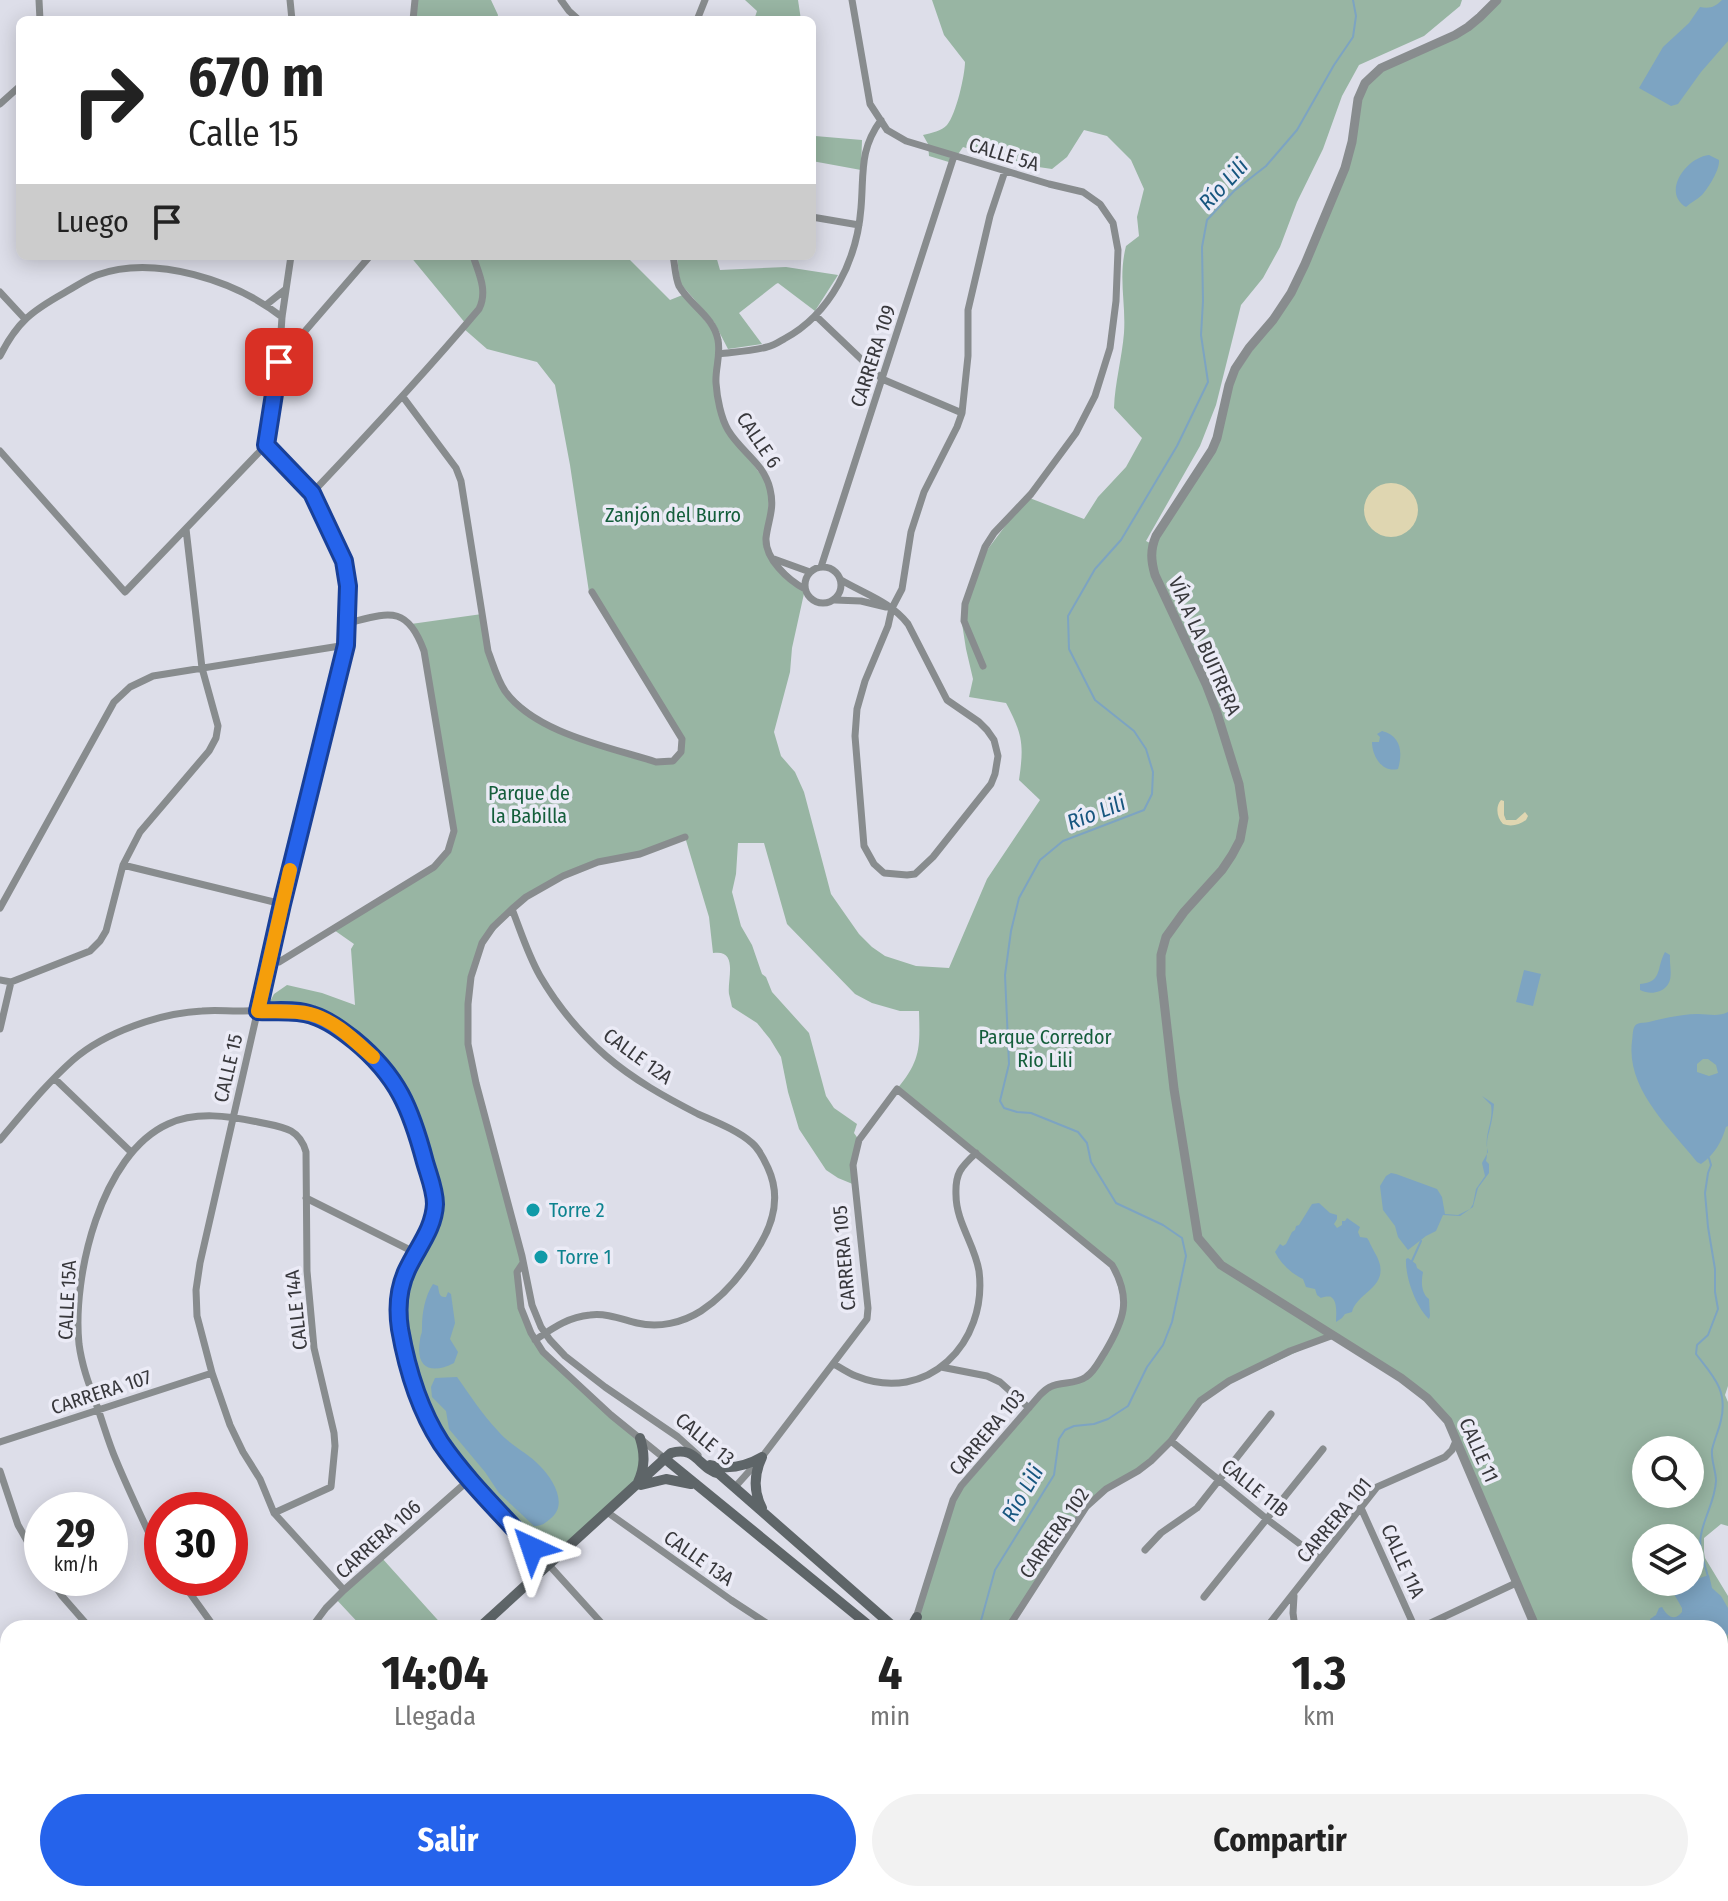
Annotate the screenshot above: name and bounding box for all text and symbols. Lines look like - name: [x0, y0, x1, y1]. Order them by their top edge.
- text: 670 m: [188, 44, 325, 111]
- icon: right: [56, 48, 160, 152]
- text: Calle 15: [188, 112, 299, 156]
- street label: CALLE 5A: [966, 132, 1042, 176]
- water label: Río Lili: [1193, 153, 1254, 216]
- icon: arrive: [145, 200, 189, 244]
- text: Luego: [56, 204, 129, 240]
- street label: CARRERA 109: [845, 302, 901, 410]
- pin: [245, 328, 313, 396]
- icon: arrive: [257, 340, 301, 384]
- street label: CALLE 6: [732, 407, 786, 473]
- park label: Zanjón del Burro: [605, 503, 741, 527]
- street label: VÍA A LA BUITRERA: [1164, 573, 1246, 719]
- park label: Parque de la Babilla: [488, 781, 570, 828]
- water label: Río Lili: [1063, 789, 1130, 836]
- street label: CALLE 12A: [599, 1023, 678, 1089]
- park label: Parque Corredor Rio Lili: [978, 1025, 1112, 1072]
- street label: CALLE 15: [208, 1031, 248, 1105]
- place label: Torre 2: [549, 1198, 605, 1222]
- marker: Torre 2: [524, 1201, 542, 1219]
- street label: CARRERA 105: [827, 1204, 861, 1312]
- place label: Torre 1: [557, 1245, 611, 1269]
- marker: Torre 1: [532, 1248, 550, 1266]
- street label: CALLE 15A: [53, 1259, 81, 1341]
- street label: CALLE 14A: [280, 1268, 312, 1351]
- street label: CARRERA 107: [48, 1365, 154, 1419]
- street label: CARRERA 103: [944, 1384, 1030, 1480]
- street label: CALLE 13: [671, 1408, 739, 1470]
- street label: CALLE 11: [1454, 1414, 1504, 1486]
- map controls: [1632, 1436, 1704, 1596]
- button: search: [1632, 1436, 1704, 1508]
- street label: CALLE 11B: [1217, 1454, 1293, 1522]
- water label: Río Lili: [996, 1460, 1049, 1526]
- street label: CARRERA 101: [1292, 1473, 1376, 1567]
- street label: CARRERA 102: [1014, 1483, 1094, 1583]
- speed limit sign: 30: [144, 1492, 248, 1596]
- street label: CARRERA 106: [331, 1495, 426, 1583]
- position arrow: [490, 1506, 574, 1590]
- text: 29: [56, 1510, 95, 1558]
- street label: CALLE 11A: [1376, 1520, 1430, 1602]
- button: layers: [1632, 1524, 1704, 1596]
- street label: CALLE 13A: [659, 1525, 739, 1591]
- text: km/h: [54, 1552, 98, 1576]
- text: 14:04: [382, 1644, 488, 1702]
- text: 4: [878, 1644, 902, 1702]
- text: 1.3: [1292, 1644, 1346, 1702]
- text: Llegada: [394, 1701, 476, 1732]
- text: min: [870, 1701, 910, 1732]
- text: km: [1303, 1701, 1335, 1732]
- button: Salir: [40, 1794, 856, 1886]
- button: Compartir: [872, 1794, 1688, 1886]

